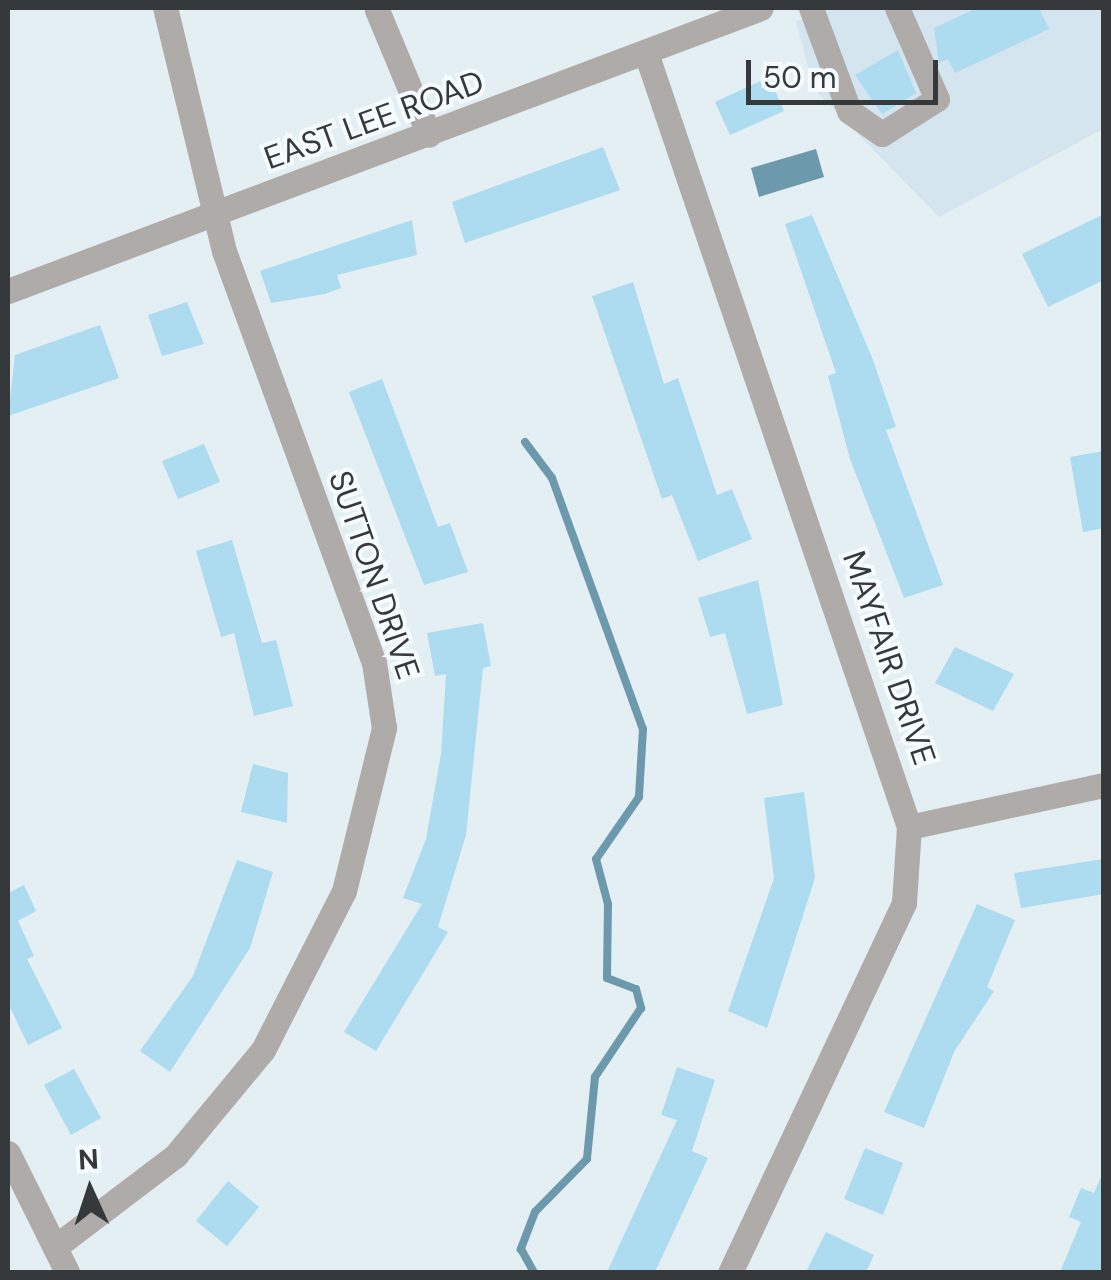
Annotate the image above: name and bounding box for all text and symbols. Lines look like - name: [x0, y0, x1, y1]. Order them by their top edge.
- scale bar: [751, 40, 944, 102]
- text: 50 m: [763, 58, 837, 97]
- street label: EAST LEE ROAD: [259, 62, 489, 178]
- street label: SUTTON DRIVE: [320, 466, 428, 684]
- street label: MAYFAIR DRIVE: [834, 546, 944, 770]
- north arrow: [40, 1140, 140, 1240]
- text: N: [77, 1141, 100, 1179]

